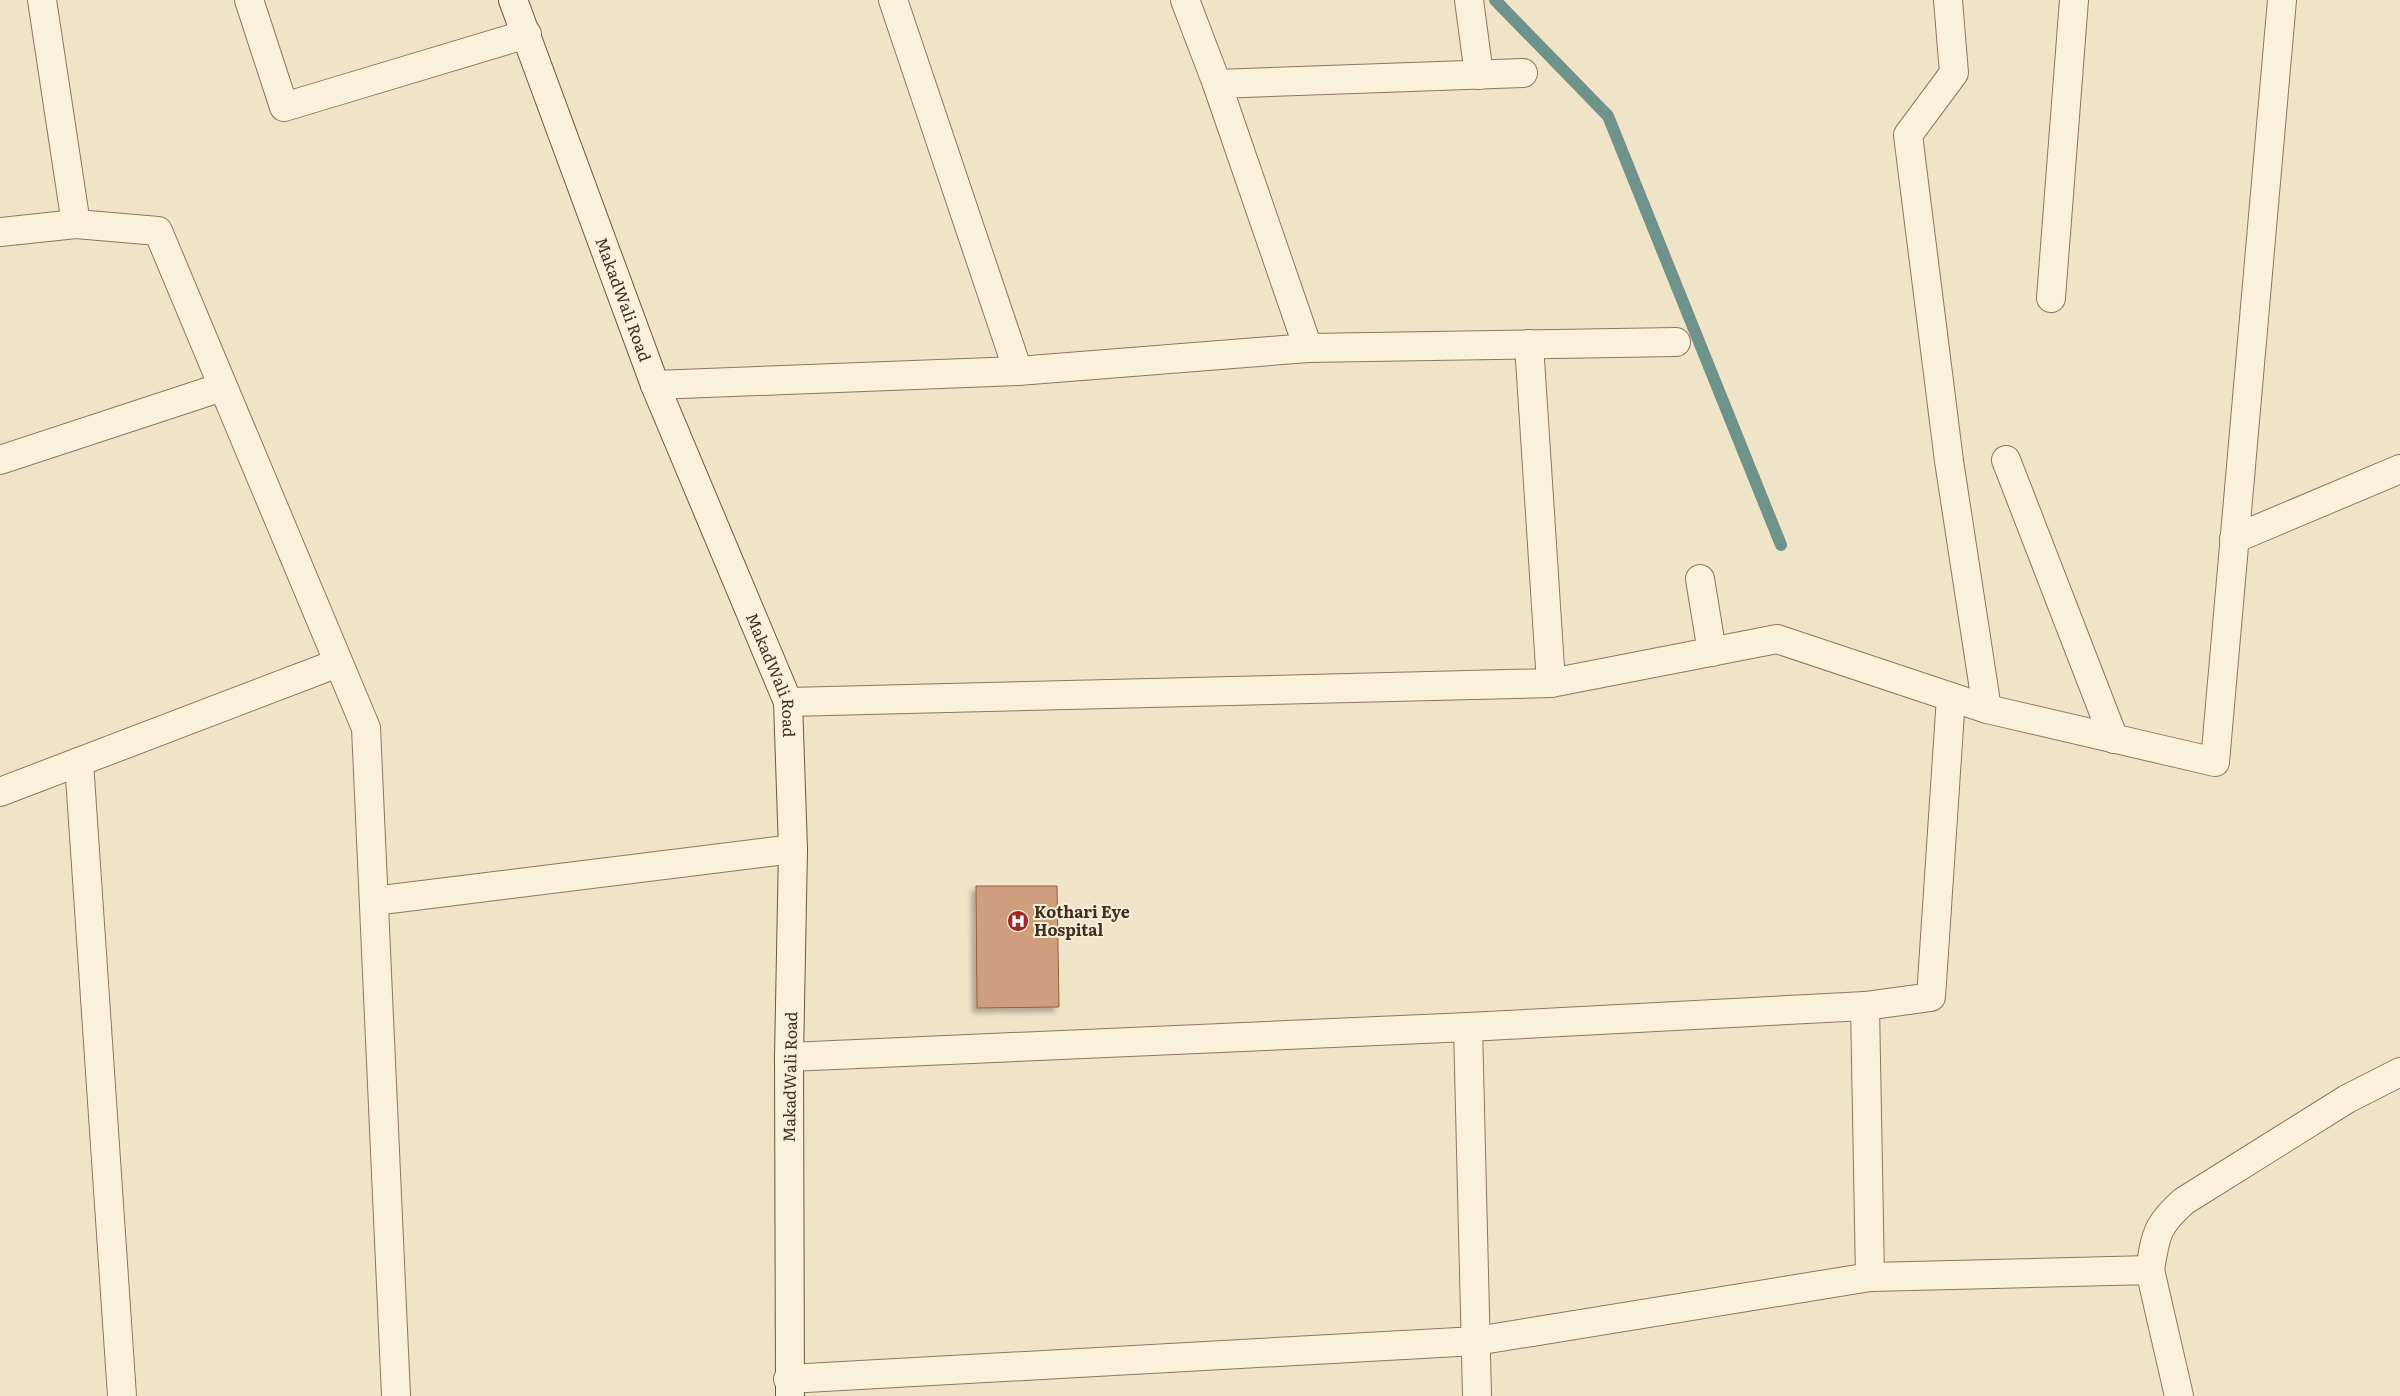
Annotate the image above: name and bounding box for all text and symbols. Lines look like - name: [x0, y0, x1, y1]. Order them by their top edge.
- street label: MakadWali Road: [590, 233, 658, 365]
- street label: MakadWali Road: [741, 609, 802, 738]
- place label: Kothari Eye Hospital: [1034, 899, 1130, 941]
- hospital icon: Kothari Eye Hospital: [1006, 909, 1030, 933]
- street label: MakadWali Road: [776, 1011, 802, 1143]

